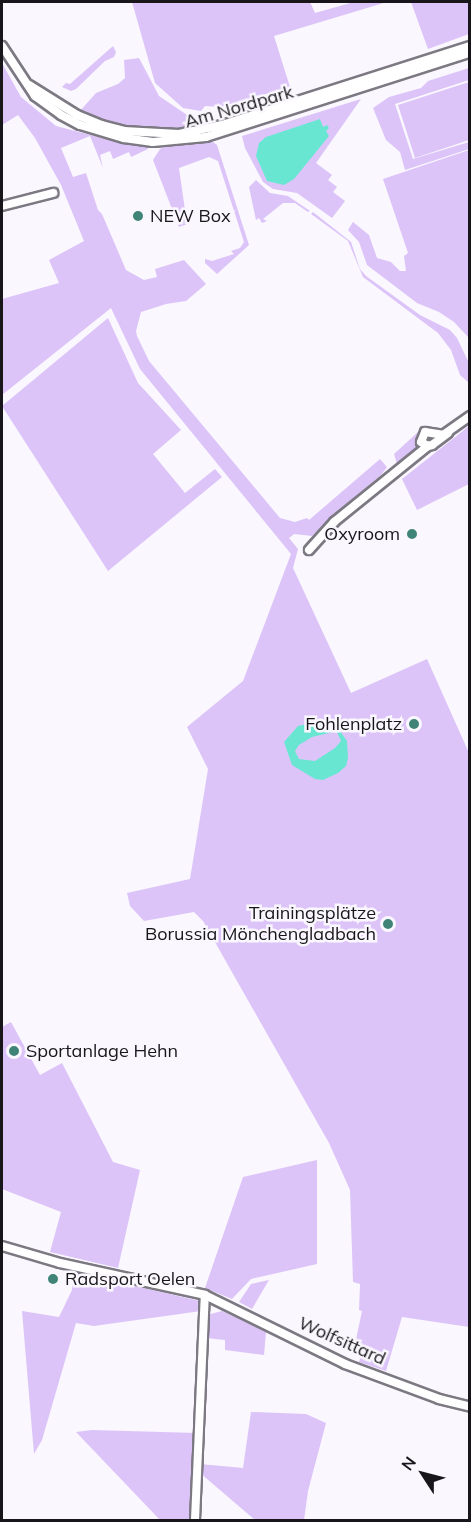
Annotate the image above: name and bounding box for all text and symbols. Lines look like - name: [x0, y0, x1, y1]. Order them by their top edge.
- street label: Am Nordpark: [182, 81, 296, 133]
- place label: NEW Box: [150, 205, 231, 227]
- marker: NEW Box: [131, 209, 145, 223]
- place label: Oxyroom: [324, 523, 400, 545]
- marker: Oxyroom: [405, 527, 419, 541]
- place label: Fohlenplatz: [305, 713, 402, 735]
- marker: Fohlenplatz: [407, 717, 421, 731]
- place label: Trainingsplätze Borussia Mönchengladbach: [145, 903, 376, 946]
- marker: Trainingsplätze Borussia Mönchengladbach: [381, 917, 395, 931]
- place label: Sportanlage Hehn: [26, 1040, 178, 1062]
- marker: Sportanlage Hehn: [7, 1044, 21, 1058]
- place label: Radsport Oelen: [65, 1268, 195, 1290]
- marker: Radsport Oelen: [46, 1272, 60, 1286]
- street label: Wolfsittard: [295, 1312, 389, 1370]
- north arrow: [393, 1444, 453, 1504]
- text: N: [397, 1453, 420, 1474]

